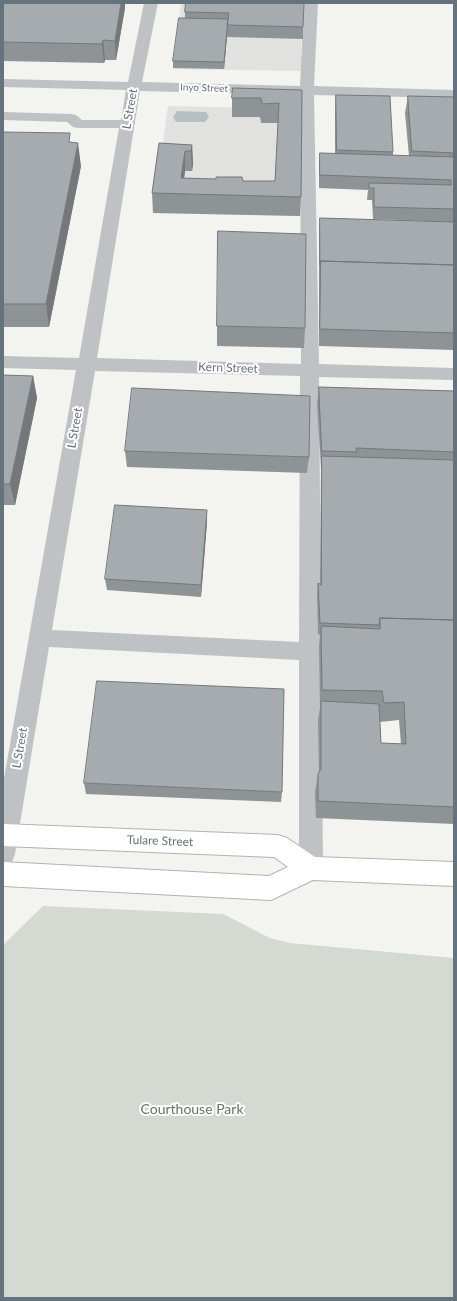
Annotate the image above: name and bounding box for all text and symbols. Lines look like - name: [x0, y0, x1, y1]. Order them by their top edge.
- street label: Inyo Street: [180, 81, 228, 95]
- street label: L Street: [119, 88, 141, 130]
- street label: Kern Street: [198, 360, 258, 376]
- street label: L Street: [64, 407, 86, 449]
- street label: L Street: [9, 727, 31, 769]
- street label: Tulare Street: [127, 833, 193, 849]
- park label: Courthouse Park: [140, 1101, 244, 1117]

